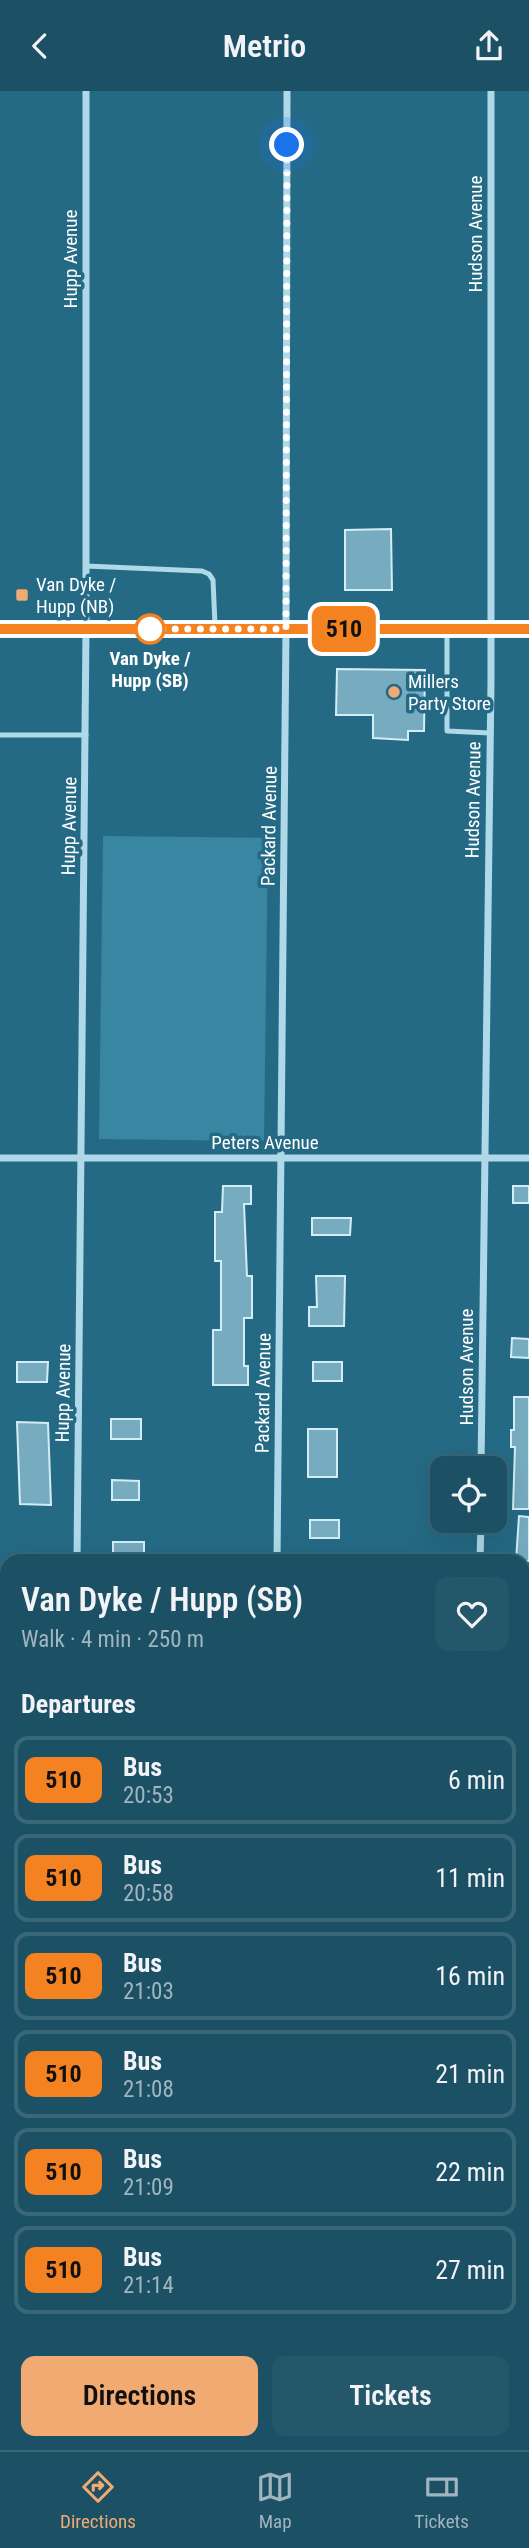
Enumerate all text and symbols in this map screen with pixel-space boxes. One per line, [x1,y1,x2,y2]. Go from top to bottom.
icon: back [21,27,59,65]
text: Metrio [223,27,306,65]
icon: share [470,27,508,65]
your location [269,127,304,162]
street label: Hudson Avenue [464,175,487,292]
street label: Hupp Avenue [59,210,82,308]
place label: Van Dyke / Hupp (NB) [36,573,116,618]
marker: Van Dyke / Hupp (NB) [14,587,30,603]
line badge: 510 [304,606,384,652]
marker: Van Dyke / Hupp (SB) [135,614,165,644]
text: 510 [326,615,362,643]
place label: Van Dyke / Hupp (SB) [109,647,191,692]
place label: Millers Party Store [408,670,491,715]
marker: Millers Party Store [386,684,402,700]
street label: Hudson Avenue [460,741,486,859]
street label: Packard Avenue [256,766,282,886]
street label: Hupp Avenue [57,776,81,876]
street label: Peters Avenue [211,1131,319,1154]
street label: Hudson Avenue [455,1308,478,1425]
street label: Packard Avenue [250,1333,276,1453]
street label: Hupp Avenue [51,1343,75,1443]
map controls [430,1456,507,1533]
button: locate [430,1456,507,1533]
button: heart [435,1577,509,1651]
text: Van Dyke / Hupp (SB) [21,1580,303,1619]
text: Walk · 4 min · 250 m [21,1626,204,1653]
text: Departures [21,1689,136,1719]
text: Bus [123,1752,162,1782]
text: 6 min [448,1765,505,1795]
text: 510 [45,1766,82,1794]
text: 20:53 [123,1782,174,1809]
text: Bus [123,1850,162,1880]
text: 11 min [435,1863,505,1893]
text: 510 [45,1864,82,1892]
text: 20:58 [123,1880,174,1907]
text: Bus [123,1948,162,1978]
text: 16 min [435,1961,505,1991]
text: 510 [45,1962,82,1990]
text: 21:03 [123,1978,174,2005]
text: Bus [123,2046,162,2076]
text: 21 min [435,2059,505,2089]
text: 510 [45,2060,82,2088]
text: 21:08 [123,2076,174,2103]
text: Bus [123,2144,162,2174]
text: 22 min [435,2157,505,2187]
text: 510 [45,2158,82,2186]
text: 21:09 [123,2174,174,2201]
text: Bus [123,2242,162,2272]
text: 27 min [435,2255,505,2285]
text: 510 [45,2256,82,2284]
text: 21:14 [123,2272,174,2299]
button: Directions [21,2356,258,2436]
button: Tickets [272,2356,509,2436]
tab: Directions [60,2468,136,2533]
tab: Map [256,2468,294,2533]
tab: Tickets [414,2468,469,2533]

